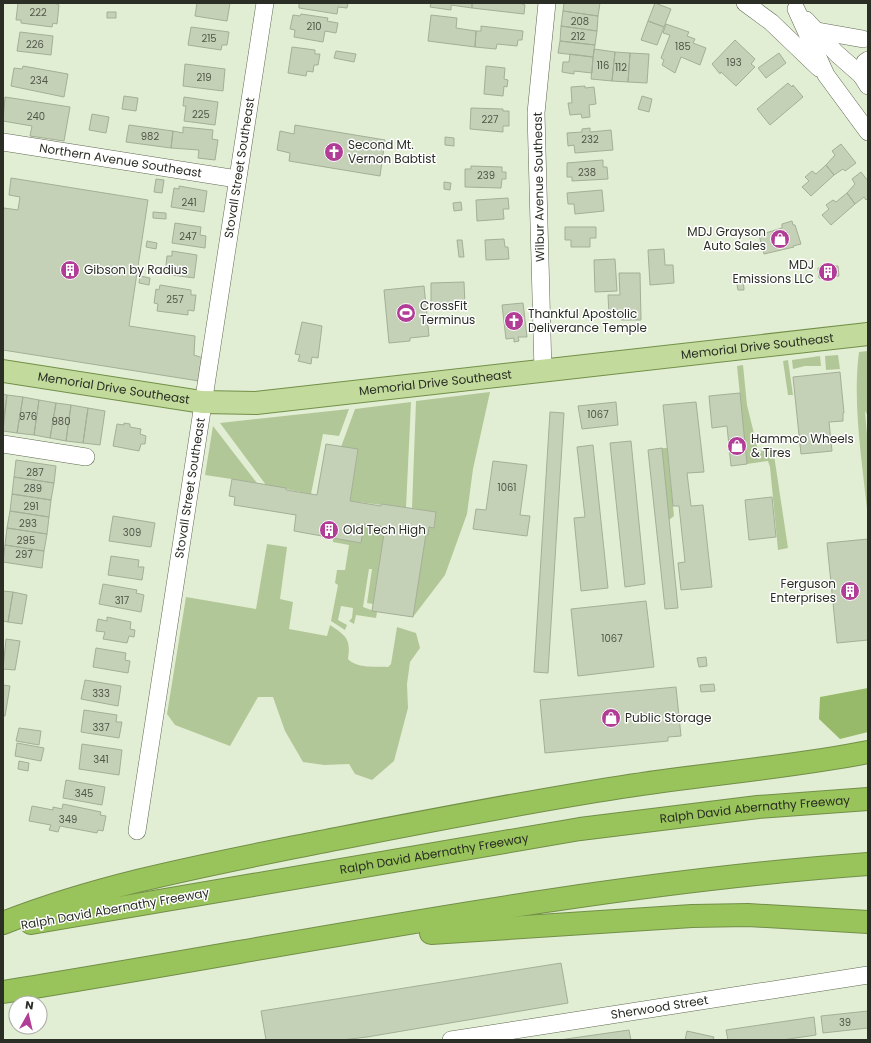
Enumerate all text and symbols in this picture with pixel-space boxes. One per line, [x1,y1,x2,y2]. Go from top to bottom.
house number: 222 [29,5,47,20]
house number: 208 [571,14,589,29]
house number: 210 [306,19,322,34]
house number: 212 [571,29,586,44]
house number: 215 [201,31,217,46]
house number: 226 [26,37,44,52]
house number: 185 [675,39,691,54]
house number: 193 [726,55,742,70]
house number: 116 [597,58,609,73]
house number: 112 [615,60,627,75]
house number: 219 [196,70,212,85]
house number: 234 [30,73,48,88]
street label: Stovall Street Southeast [220,96,258,239]
house number: 225 [192,107,210,122]
house number: 240 [27,109,45,124]
house number: 227 [482,112,499,127]
street label: Wilbur Avenue Southeast [529,112,548,262]
house number: 982 [141,129,159,144]
house number: 232 [581,132,599,147]
place label: Second Mt. Vernon Babtist [348,136,436,167]
street label: Northern Avenue Southeast [38,139,203,181]
church icon: Second Mt. Vernon Babtist [323,141,345,163]
house number: 238 [578,165,596,180]
house number: 239 [477,168,495,183]
house number: 241 [181,195,197,210]
place label: MDJ Grayson Auto Sales [687,223,766,254]
shop icon: MDJ Grayson Auto Sales [769,228,791,250]
house number: 247 [179,229,197,244]
place label: MDJ Emissions LLC [733,256,814,287]
building icon: Gibson by Radius [59,259,81,281]
place label: Gibson by Radius [84,261,188,278]
building icon: MDJ Emissions LLC [817,261,839,283]
house number: 257 [166,292,184,307]
place label: CrossFit Terminus [420,297,475,328]
sports icon: CrossFit Terminus [395,302,417,324]
place label: Thankful Apostolic Deliverance Temple [528,305,647,336]
church icon: Thankful Apostolic Deliverance Temple [503,310,525,332]
street label: Memorial Drive Southeast [680,329,835,363]
street label: Memorial Drive Southeast [358,365,513,399]
street label: Memorial Drive Southeast [37,368,191,408]
house number: 1067 [587,407,609,422]
house number: 976 [19,409,37,424]
house number: 980 [52,414,70,429]
street label: Stovall Street Southeast [170,416,209,560]
place label: Hammco Wheels & Tires [751,430,854,461]
shop icon: Hammco Wheels & Tires [726,435,748,457]
house number: 287 [26,465,44,480]
house number: 1061 [497,480,517,495]
house number: 289 [24,481,42,496]
house number: 291 [23,499,39,514]
house number: 293 [19,516,37,531]
building icon: Old Tech High [318,519,340,541]
place label: Old Tech High [343,521,426,538]
house number: 309 [123,525,141,540]
house number: 295 [17,533,35,548]
house number: 297 [15,547,33,562]
place label: Ferguson Enterprises [770,575,836,606]
building icon: Ferguson Enterprises [839,580,861,602]
house number: 317 [115,593,130,608]
house number: 1067 [601,631,623,646]
house number: 333 [92,686,110,701]
shop icon: Public Storage [600,707,622,729]
place label: Public Storage [625,709,711,726]
house number: 337 [92,720,110,735]
house number: 341 [93,752,109,767]
house number: 345 [75,786,93,801]
street label: Ralph David Abernathy Freeway [659,791,851,827]
house number: 349 [59,812,77,827]
street label: Ralph David Abernathy Freeway [338,829,530,878]
street label: Ralph David Abernathy Freeway [19,884,211,933]
street label: Sherwood Street [609,991,709,1023]
north arrow [8,995,48,1035]
text: N [24,997,35,1014]
house number: 39 [839,1015,851,1030]

